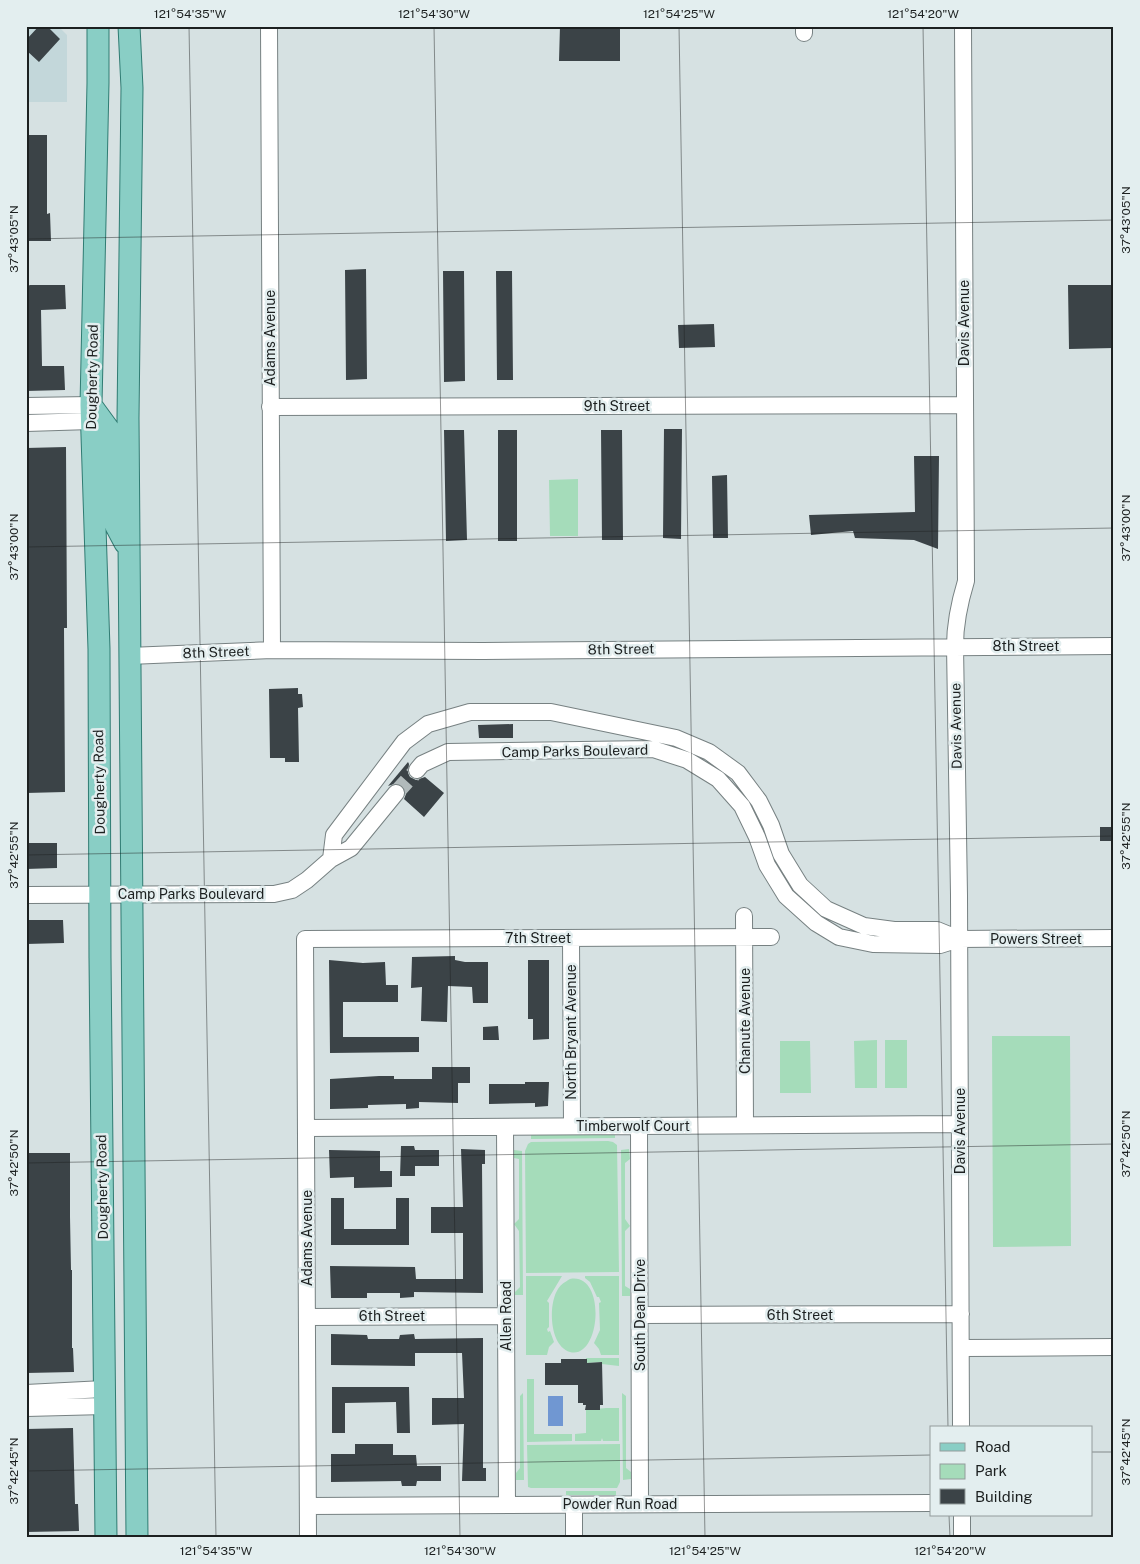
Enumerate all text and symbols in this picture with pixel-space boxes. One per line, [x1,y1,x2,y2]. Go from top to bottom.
text: 121°54'35"W [154,7,227,21]
text: 121°54'30"W [398,7,471,21]
text: 121°54'25"W [643,7,716,21]
text: 121°54'20"W [887,7,959,21]
text: 37°43'05"N [1119,186,1133,254]
text: 37°43'05"N [7,205,21,273]
street label: Davis Avenue [956,280,972,366]
street label: Adams Avenue [262,290,278,386]
street label: Dougherty Road [83,324,101,430]
street label: 9th Street [584,398,650,414]
text: 37°43'00"N [1119,495,1133,561]
text: 37°43'00"N [7,514,21,580]
street label: 8th Street [993,638,1059,654]
street label: 8th Street [587,640,655,658]
street label: 8th Street [182,643,250,661]
street label: Davis Avenue [947,683,965,769]
street label: Dougherty Road [90,729,108,835]
street label: Camp Parks Boulevard [501,742,649,760]
text: 37°42'55"N [1119,802,1133,870]
text: 37°42'55"N [7,821,21,889]
street label: Camp Parks Boulevard [118,886,264,902]
street label: 7th Street [505,930,571,946]
street label: Powers Street [990,931,1082,947]
street label: North Bryant Avenue [563,964,579,1100]
street label: Chanute Avenue [737,968,753,1074]
street label: Davis Avenue [952,1088,968,1174]
text: 37°42'50"N [1119,1111,1133,1177]
street label: Timberwolf Court [576,1118,690,1134]
text: 37°42'50"N [7,1130,21,1196]
street label: Dougherty Road [93,1134,111,1240]
street label: Adams Avenue [299,1190,315,1286]
street label: South Dean Drive [632,1259,648,1371]
street label: Allen Road [498,1281,514,1351]
street label: 6th Street [767,1307,833,1323]
street label: 6th Street [359,1308,425,1324]
text: 37°42'45"N [1119,1418,1133,1486]
legend [930,1426,1092,1516]
text: 37°42'45"N [7,1437,21,1505]
text: Road [975,1438,1011,1455]
text: Park [975,1462,1007,1479]
text: Building [975,1488,1033,1505]
street label: Powder Run Road [563,1496,677,1512]
text: 121°54'35"W [180,1544,253,1558]
text: 121°54'30"W [424,1544,497,1558]
text: 121°54'25"W [669,1544,742,1558]
text: 121°54'20"W [914,1544,986,1558]

